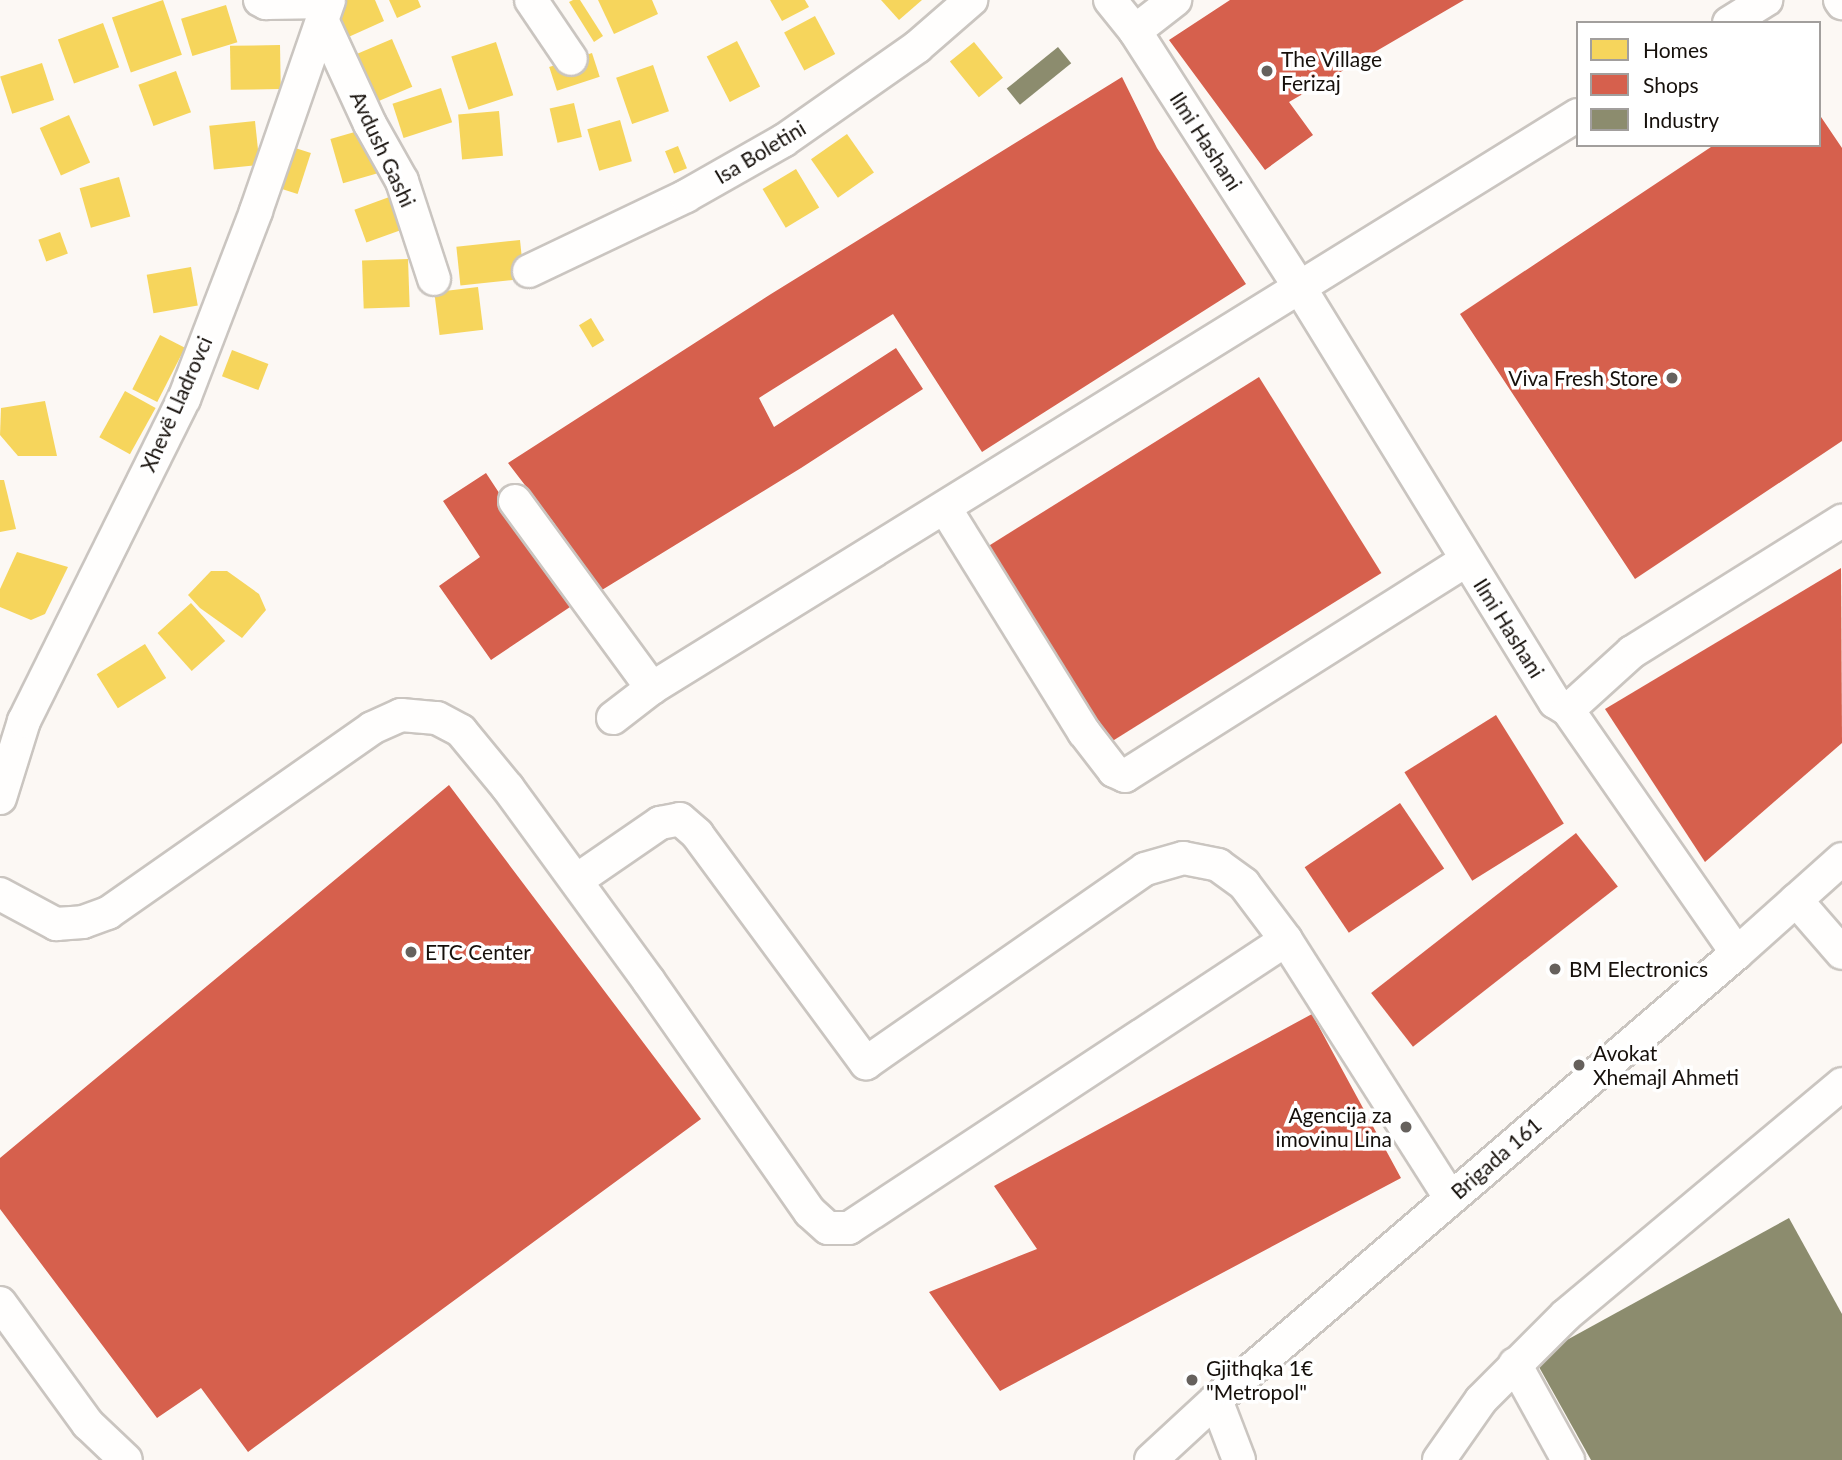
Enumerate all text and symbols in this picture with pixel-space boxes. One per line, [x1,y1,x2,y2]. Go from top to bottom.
legend [1576,21,1821,147]
text: Homes [1643,37,1708,62]
place label: The Village Ferizaj [1281,46,1383,96]
marker: The Village Ferizaj [1259,63,1275,79]
text: Shops [1643,72,1699,97]
street label: Avdush Gashi [345,87,421,211]
street label: Ilmi Hashani [1165,87,1247,195]
text: Industry [1643,107,1719,132]
street label: Isa Boletini [710,115,810,189]
street label: Xhevë Lladrovci [135,332,217,476]
place label: Viva Fresh Store [1508,365,1658,391]
marker: Viva Fresh Store [1664,370,1680,386]
street label: Ilmi Hashani [1468,574,1550,682]
place label: ETC Center [425,939,531,965]
marker: ETC Center [403,944,419,960]
place label: BM Electronics [1569,956,1708,982]
marker: BM Electronics [1547,961,1563,977]
place label: Avokat Xhemajl Ahmeti [1593,1040,1740,1090]
marker: Avokat Xhemajl Ahmeti [1571,1057,1587,1073]
place label: Agencija za imovinu Lina [1275,1102,1392,1152]
street label: Brigada 161 [1446,1112,1546,1204]
marker: Agencija za imovinu Lina [1398,1119,1414,1135]
place label: Gjithqka 1€ "Metropol" [1206,1355,1313,1405]
marker: Gjithqka 1€ "Metropol" [1184,1372,1200,1388]

